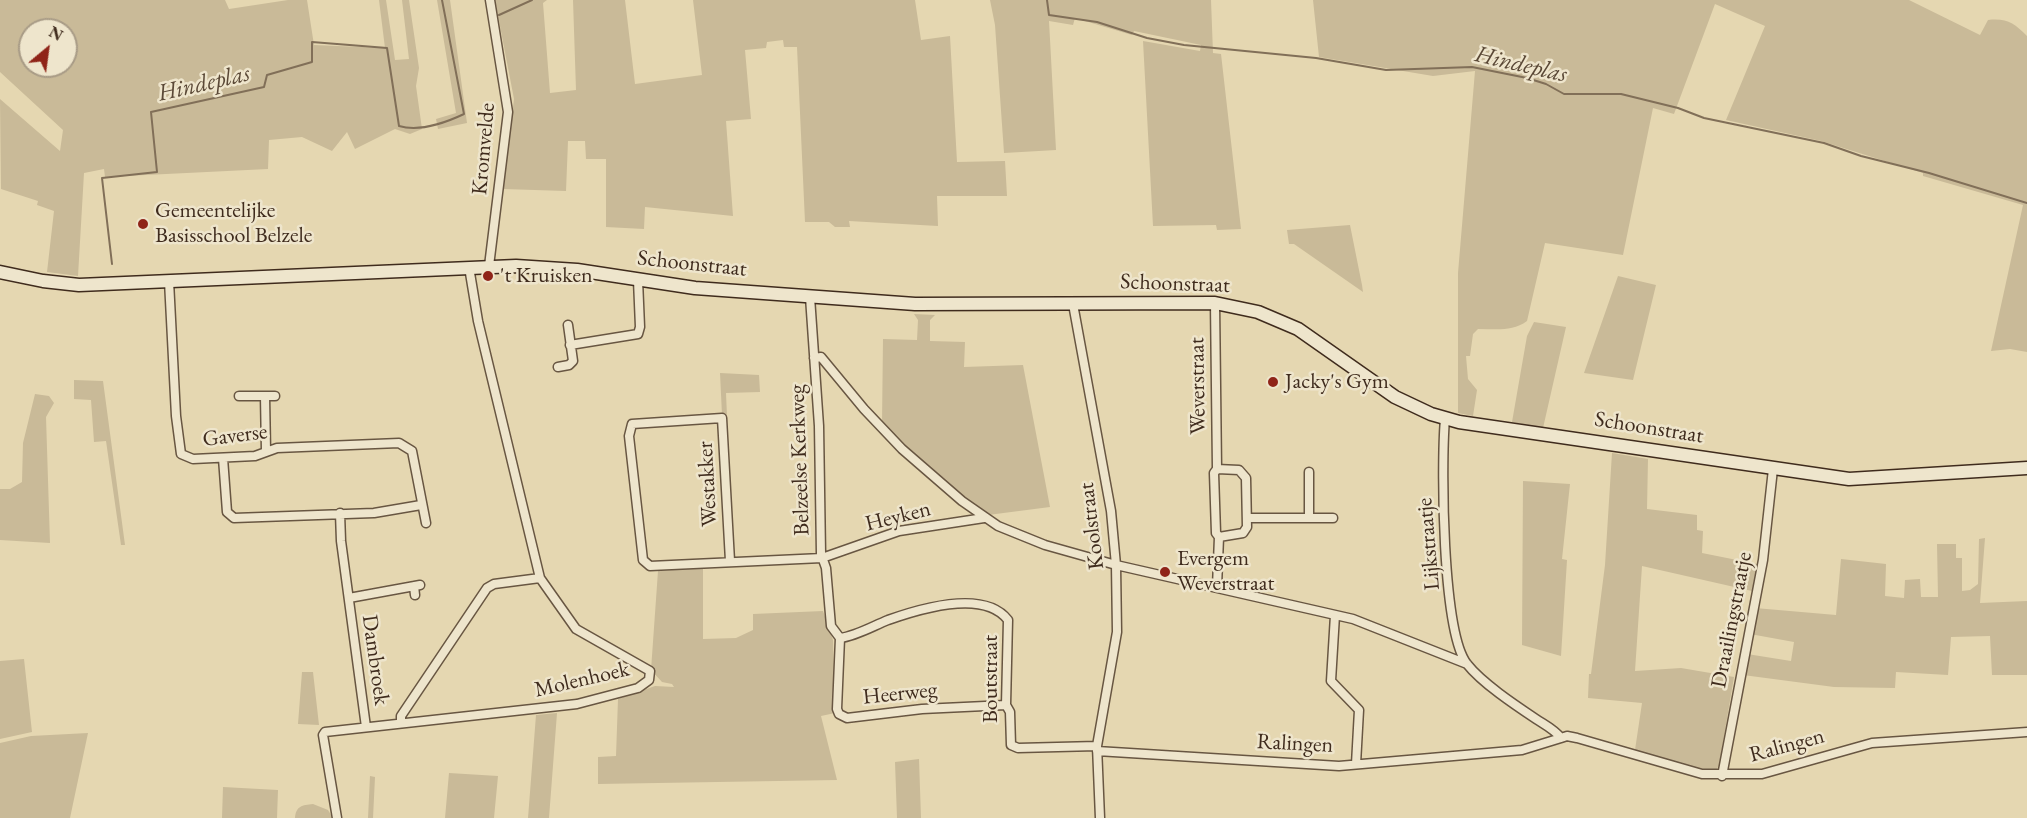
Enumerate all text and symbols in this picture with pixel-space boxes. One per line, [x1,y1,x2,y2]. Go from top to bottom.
north arrow [18,18,78,78]
text: N [45,21,67,46]
water label: Hindeplas [1472,40,1570,90]
water label: Hindeplas [155,59,253,109]
street label: Kromvelde [467,102,501,196]
place label: Gemeentelijke Basisschool Belzele [155,198,312,249]
marker: Gemeentelijke Basisschool Belzele [136,217,150,231]
street label: Schoonstraat [636,245,748,283]
place label: 't Kruisken [500,263,593,289]
marker: 't Kruisken [481,269,495,283]
street label: Schoonstraat [1120,269,1230,299]
street label: Weverstraat [1184,337,1212,435]
place label: Jacky's Gym [1285,369,1389,395]
marker: Jacky's Gym [1266,375,1280,389]
street label: Belzeelse Kerkweg [784,384,816,536]
street label: Schoonstraat [1593,406,1705,450]
street label: Gaverse [201,419,269,453]
street label: Westakker [693,440,723,528]
street label: Koolstraat [1074,481,1110,571]
street label: Heyken [863,496,933,538]
street label: Lijkstraatje [1412,497,1446,591]
place label: Evergem Weverstraat [1177,546,1274,598]
street label: Draailingstraatje [1706,550,1758,690]
marker: Evergem Weverstraat [1158,565,1172,579]
street label: Dambroek [356,613,394,707]
street label: Boutstraat [978,635,1004,723]
street label: Molenhoek [532,656,632,704]
street label: Heerweg [861,677,939,711]
street label: Ralingen [1747,723,1827,769]
street label: Ralingen [1256,729,1334,759]

